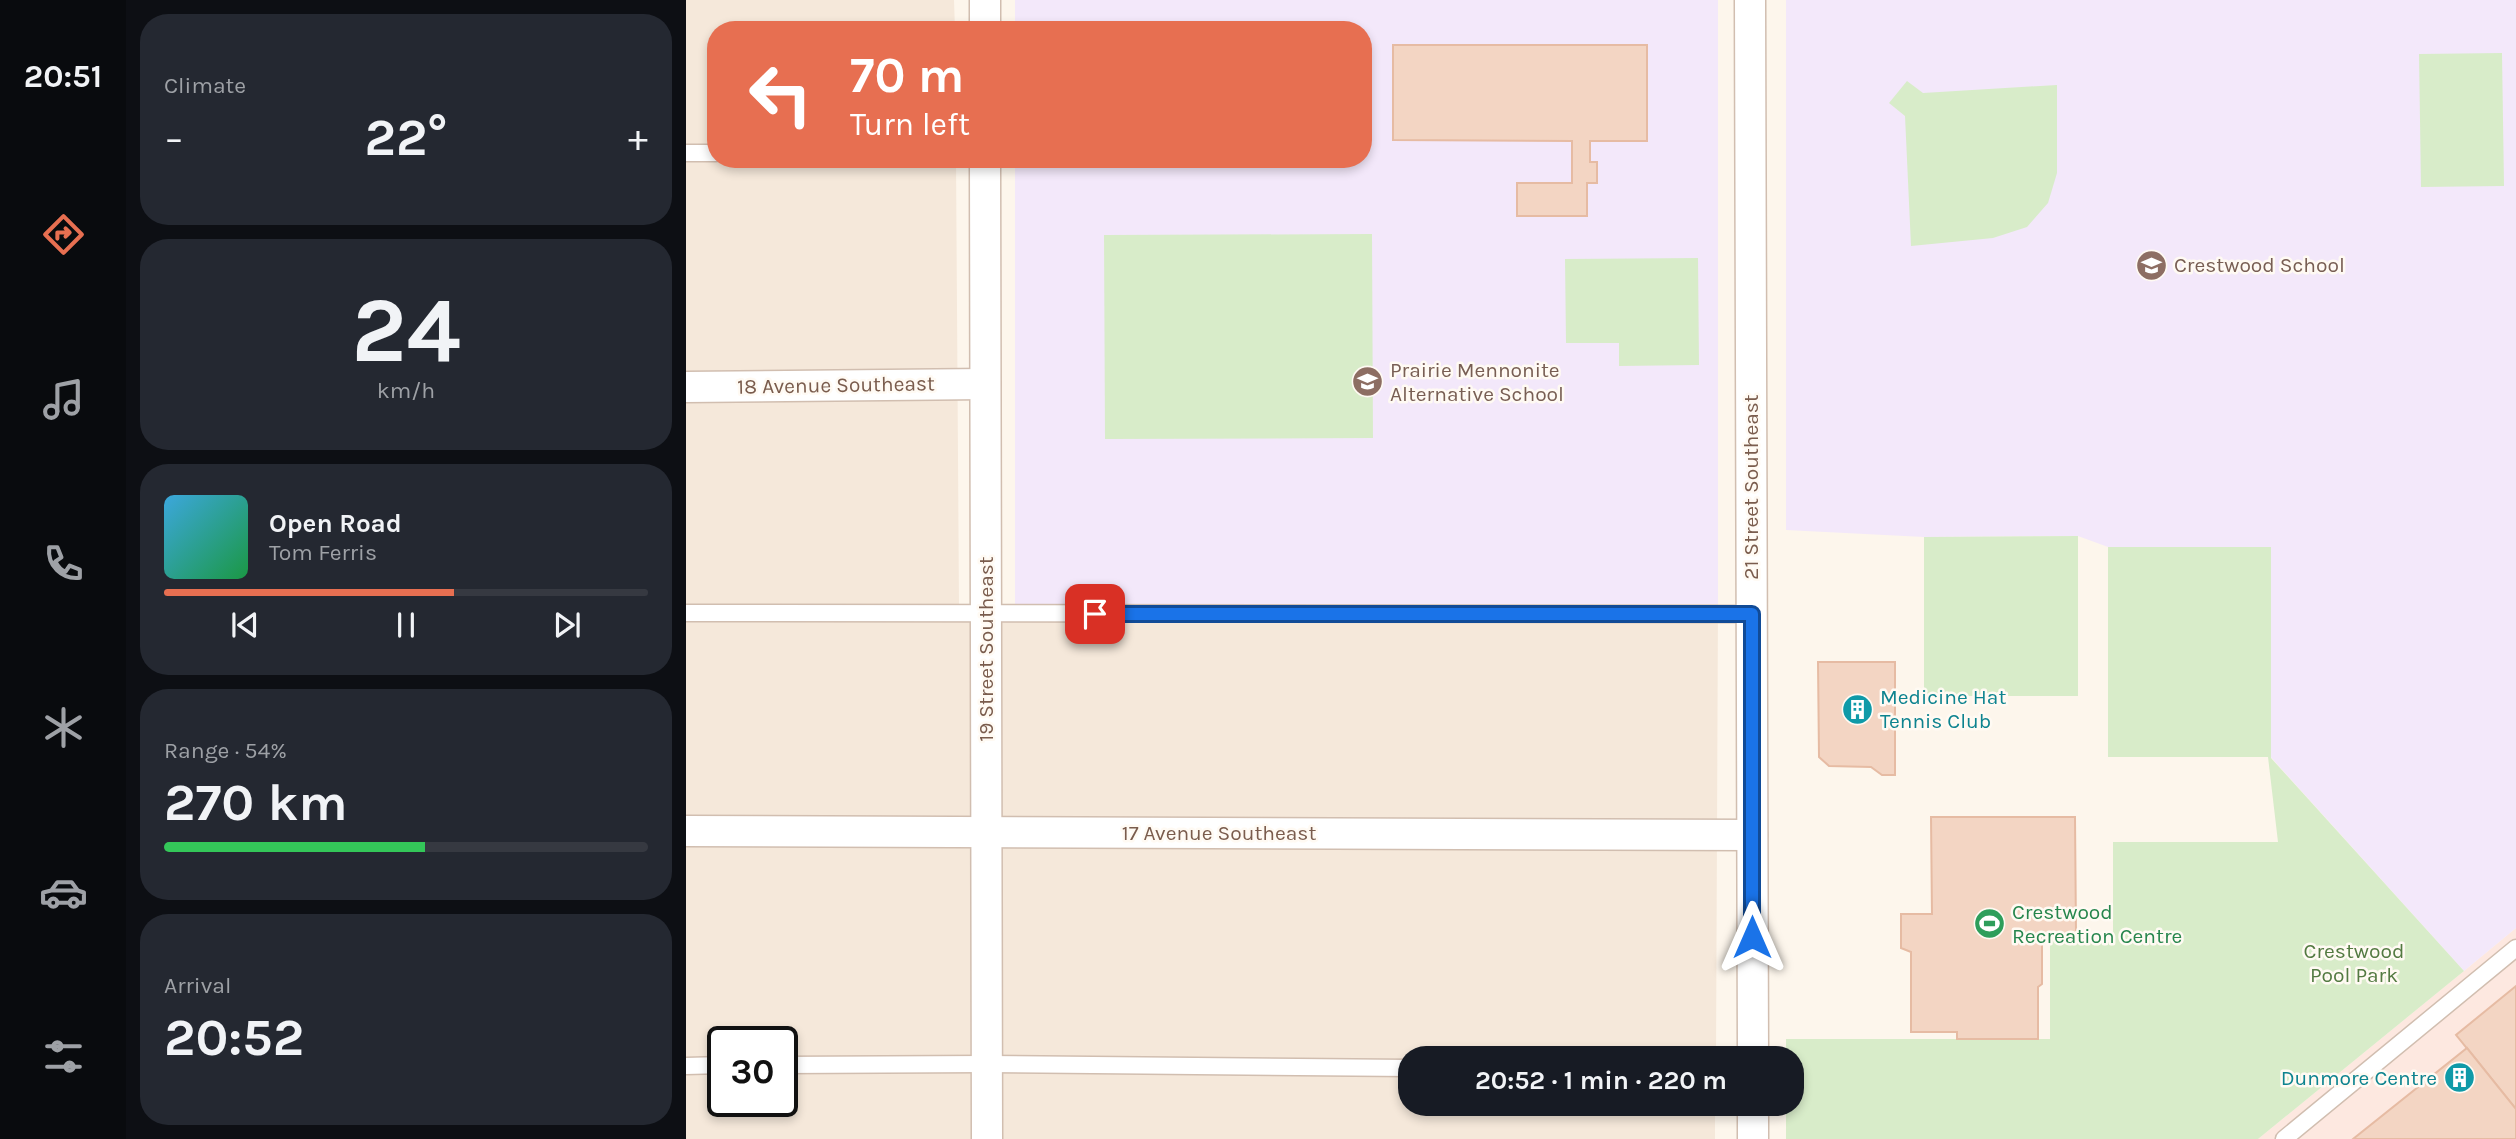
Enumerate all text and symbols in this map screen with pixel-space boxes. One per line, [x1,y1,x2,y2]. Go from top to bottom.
text: 70 m [850,47,964,104]
icon: left [735,49,826,140]
text: 20:51 [24,58,102,95]
text: Climate [164,72,246,99]
text: Turn left [850,106,970,143]
text: 22° [364,107,448,168]
text: − [164,116,184,161]
text: + [628,116,648,161]
icon: directions [39,210,88,259]
school or university icon: Crestwood School [2134,248,2168,282]
place label: Crestwood School [2174,253,2345,277]
text: 24 [351,278,461,384]
place label: Prairie Mennonite Alternative School [1390,358,1564,406]
school or university icon: Prairie Mennonite Alternative School [1350,365,1384,399]
street label: 18 Avenue Southeast [737,371,935,399]
icon: music [39,375,88,424]
text: km/h [377,377,435,404]
street label: 21 Street Southeast [1739,394,1763,580]
text: Open Road [269,508,402,539]
icon: phone [39,539,88,588]
text: Tom Ferris [269,539,377,566]
street label: 19 Street Southeast [974,556,998,742]
pin [1065,584,1125,644]
icon: arrive [1076,595,1114,633]
icon: previous [226,606,264,644]
icon: pause [387,606,425,644]
icon: next [548,606,586,644]
place label: Medicine Hat Tennis Club [1880,685,2006,733]
building icon: Medicine Hat Tennis Club [1840,692,1874,726]
icon: climate [39,703,88,752]
text: Range · 54% [164,737,287,764]
text: 270 km [164,772,347,833]
street label: 17 Avenue Southeast [1122,821,1316,845]
icon: car [39,868,88,917]
position arrow [1715,900,1789,974]
place label: Crestwood Recreation Centre [2012,900,2182,948]
sports icon: Crestwood Recreation Centre [1972,907,2006,941]
park label: Crestwood Pool Park [2304,939,2404,987]
text: Arrival [164,972,231,999]
text: 20:52 [164,1007,304,1068]
speed limit sign: 30 [707,1026,798,1117]
icon: filters [39,1032,88,1081]
building icon: Dunmore Centre [2443,1061,2477,1095]
text: 20:52 · 1 min · 220 m [1475,1065,1727,1096]
place label: Dunmore Centre [2281,1066,2437,1090]

